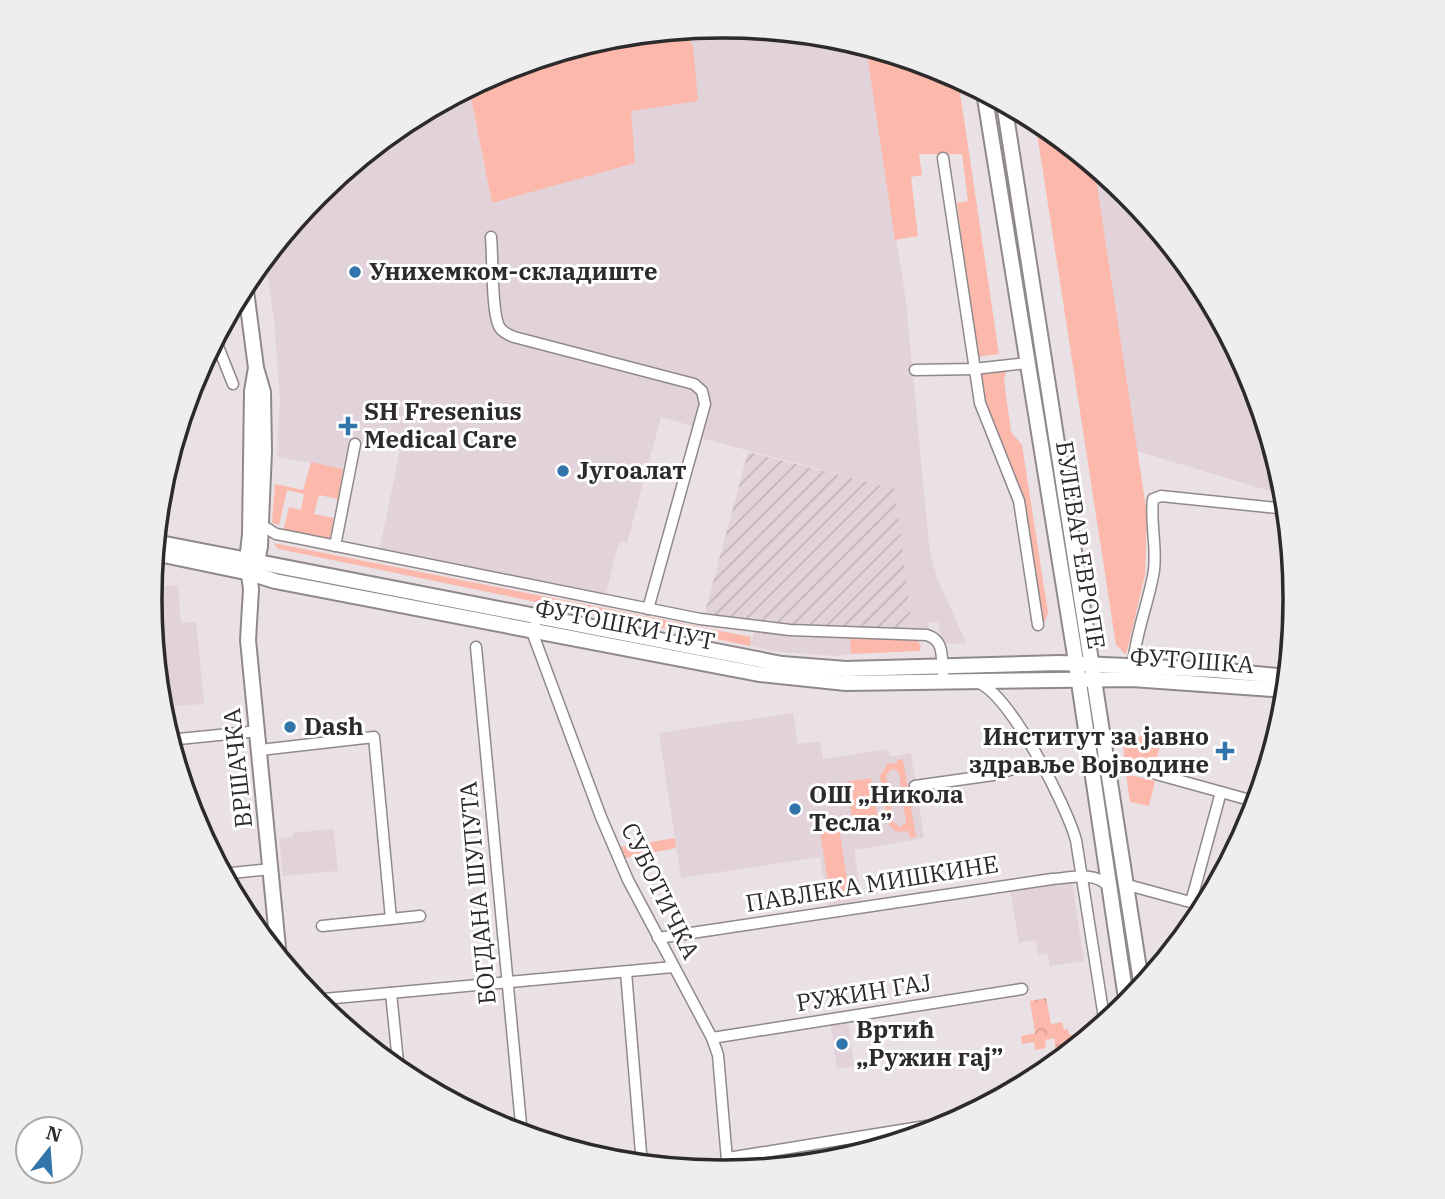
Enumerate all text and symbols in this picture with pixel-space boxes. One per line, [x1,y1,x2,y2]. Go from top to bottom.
place label: Унихемком-складиште [369,255,658,287]
marker: Унихемком-складиште [347,264,363,280]
place label: SH Fresenius Medical Care [364,395,522,455]
marker: SH Fresenius Medical Care [338,416,358,436]
street label: БУЛЕВАР ЕВРОПЕ [1049,438,1113,651]
place label: Југоалат [577,454,687,486]
marker: Југоалат [555,463,571,479]
street label: ФУТОШКИ ПУТ [533,591,718,657]
street label: ФУТОШКА [1129,640,1256,680]
street label: ВРШАЧКА [215,706,259,830]
place label: Dash [304,710,364,742]
marker: Dash [282,719,298,735]
place label: Институт за јавно здравље Војводине [969,720,1209,780]
marker: Институт за јавно здравље Војводине [1215,741,1235,761]
place label: ОШ „Никола Тесла” [809,778,964,838]
street label: БОГДАНА ШУПУТА [451,780,503,1006]
marker: ОШ „Никола Тесла” [787,801,803,817]
street label: СУБОТИЧКА [614,817,708,964]
street label: ПАВЛЕКА МИШКИНЕ [743,847,1001,919]
street label: РУЖИН ГАЈ [794,966,934,1019]
place label: Вртић „Ружин гај” [856,1013,1003,1073]
marker: Вртић „Ружин гај” [834,1036,850,1052]
north arrow [14,1115,84,1185]
text: N [43,1120,65,1147]

